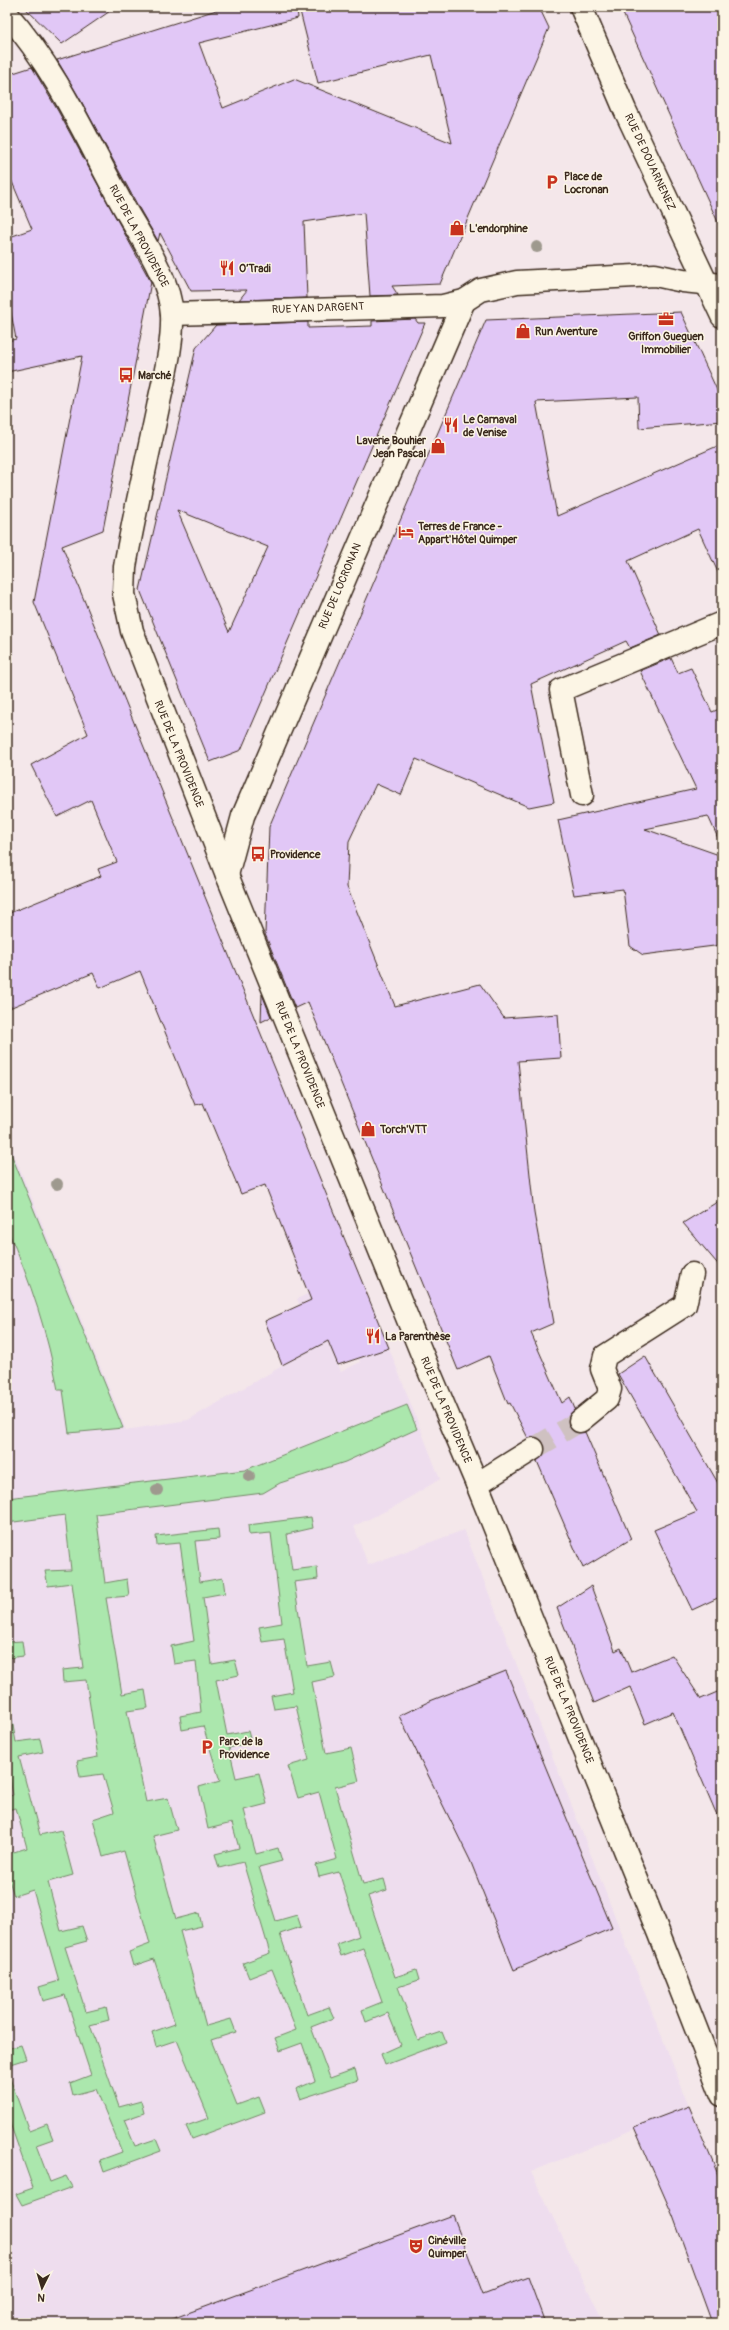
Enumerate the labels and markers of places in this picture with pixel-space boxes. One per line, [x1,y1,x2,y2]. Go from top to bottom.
place label: Place de Locronan [564,170,608,196]
parking icon: Place de Locronan [543,173,561,191]
shop icon: L'endorphine [448,219,466,237]
place label: L'endorphine [469,222,528,235]
restaurant icon: O’Tradi [218,259,236,277]
place label: O’Tradi [239,262,271,275]
office icon: Griffon Gueguen Immobilier [657,310,675,328]
shop icon: Run Aventure [514,322,532,340]
place label: Run Aventure [535,325,598,338]
place label: Griffon Gueguen Immobilier [628,330,704,356]
bus stop icon: Marché [117,366,135,384]
place label: Marché [138,369,172,382]
place label: Le Carnaval de Venise [463,413,517,439]
restaurant icon: Le Carnaval de Venise [442,416,460,434]
place label: Laverie Bouhier Jean Pascal [356,434,427,460]
shop icon: Laverie Bouhier Jean Pascal [429,437,447,455]
place label: Terres de France - Appart'Hôtel Quimper [417,520,518,546]
hotel icon: Terres de France - Appart'Hôtel Quimper [397,523,415,541]
bus stop icon: Providence [249,845,267,863]
place label: Providence [270,848,321,861]
shop icon: Torch'VTT [359,1120,377,1138]
place label: Torch'VTT [379,1123,428,1136]
restaurant icon: La Parenthèse [364,1327,382,1345]
place label: La Parenthèse [385,1330,451,1343]
place label: Parc de la Providence [219,1735,270,1761]
parking icon: Parc de la Providence [198,1738,216,1756]
place label: Cinéville Quimper [428,2234,467,2260]
theatre icon: Cinéville Quimper [407,2237,425,2255]

